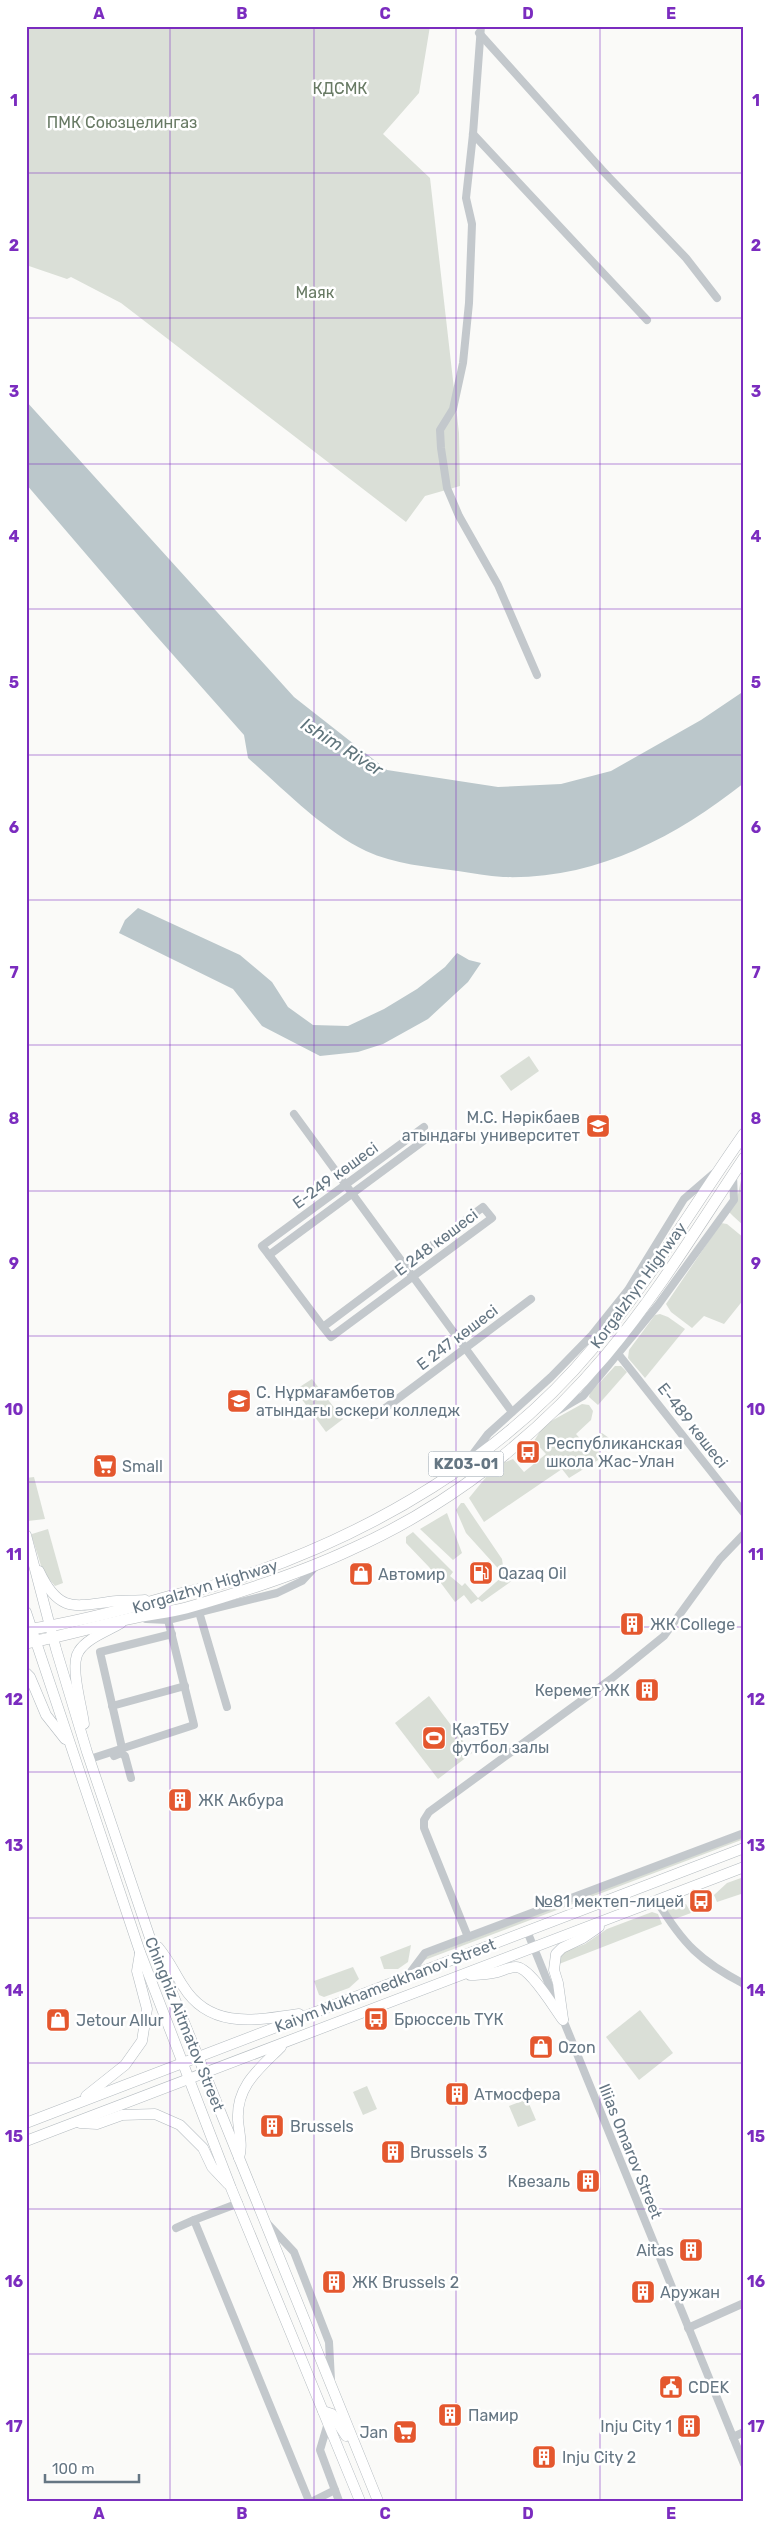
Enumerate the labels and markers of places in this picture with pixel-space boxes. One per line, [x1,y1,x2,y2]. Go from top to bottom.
place label: М.С. Нәрікбаев атындағы университет [402,1108,580,1145]
school or university icon: М.С. Нәрікбаев атындағы университет [585,1113,611,1139]
place label: С. Нұрмағамбетов атындағы әскери колледж [256,1383,460,1420]
school or university icon: С. Нұрмағамбетов атындағы әскери колледж [226,1388,252,1414]
place label: Республиканская школа Жас-Улан [546,1434,683,1471]
bus stop icon: Республиканская школа Жас-Улан [515,1439,541,1465]
supermarket icon: Small [92,1453,118,1479]
place label: Small [122,1457,163,1476]
fuel station icon: Qazaq Oil [468,1560,494,1586]
shop icon: Автомир [348,1561,374,1587]
place label: Qazaq Oil [498,1564,567,1583]
place label: Автомир [378,1565,445,1584]
building icon: ЖК College [619,1611,645,1637]
place label: ЖК College [650,1615,735,1634]
building icon: Керемет ЖК [634,1677,660,1703]
place label: Керемет ЖК [535,1681,630,1700]
place label: ҚазТБУ футбол залы [452,1720,549,1757]
sports icon: ҚазТБУ футбол залы [421,1725,447,1751]
building icon: ЖК Акбура [167,1787,193,1813]
place label: ЖК Акбура [198,1791,284,1810]
bus stop icon: №81 мектеп-лицей [688,1888,714,1914]
place label: №81 мектеп-лицей [535,1892,684,1911]
bus stop icon: Брюссель ТҮК [363,2006,389,2032]
shop icon: Jetour Allur [45,2007,71,2033]
place label: Брюссель ТҮК [394,2010,504,2029]
place label: Jetour Allur [76,2011,164,2030]
shop icon: Ozon [528,2034,554,2060]
place label: Ozon [558,2038,596,2057]
building icon: Атмосфера [444,2081,470,2107]
place label: Атмосфера [474,2085,561,2104]
building icon: Brussels [259,2113,285,2139]
place label: Brussels [290,2117,354,2136]
building icon: Brussels 3 [380,2139,406,2165]
place label: Brussels 3 [410,2143,487,2162]
building icon: Квезаль [575,2168,601,2194]
place label: Квезаль [508,2172,570,2191]
building icon: Aitas [678,2237,704,2263]
place label: Aitas [636,2241,674,2260]
building icon: ЖК Brussels 2 [321,2269,347,2295]
place label: ЖК Brussels 2 [352,2273,459,2292]
building icon: Аружан [630,2279,656,2305]
place label: Аружан [660,2283,720,2302]
public building icon: CDEK [658,2374,684,2400]
place label: CDEK [688,2378,729,2397]
building icon: Памир [437,2402,463,2428]
place label: Памир [468,2406,518,2425]
building icon: Inju City 1 [676,2413,702,2439]
place label: Inju City 1 [600,2417,672,2436]
supermarket icon: Jan [392,2419,418,2445]
place label: Jan [359,2423,388,2442]
building icon: Inju City 2 [531,2444,557,2470]
place label: Inju City 2 [562,2448,636,2467]

